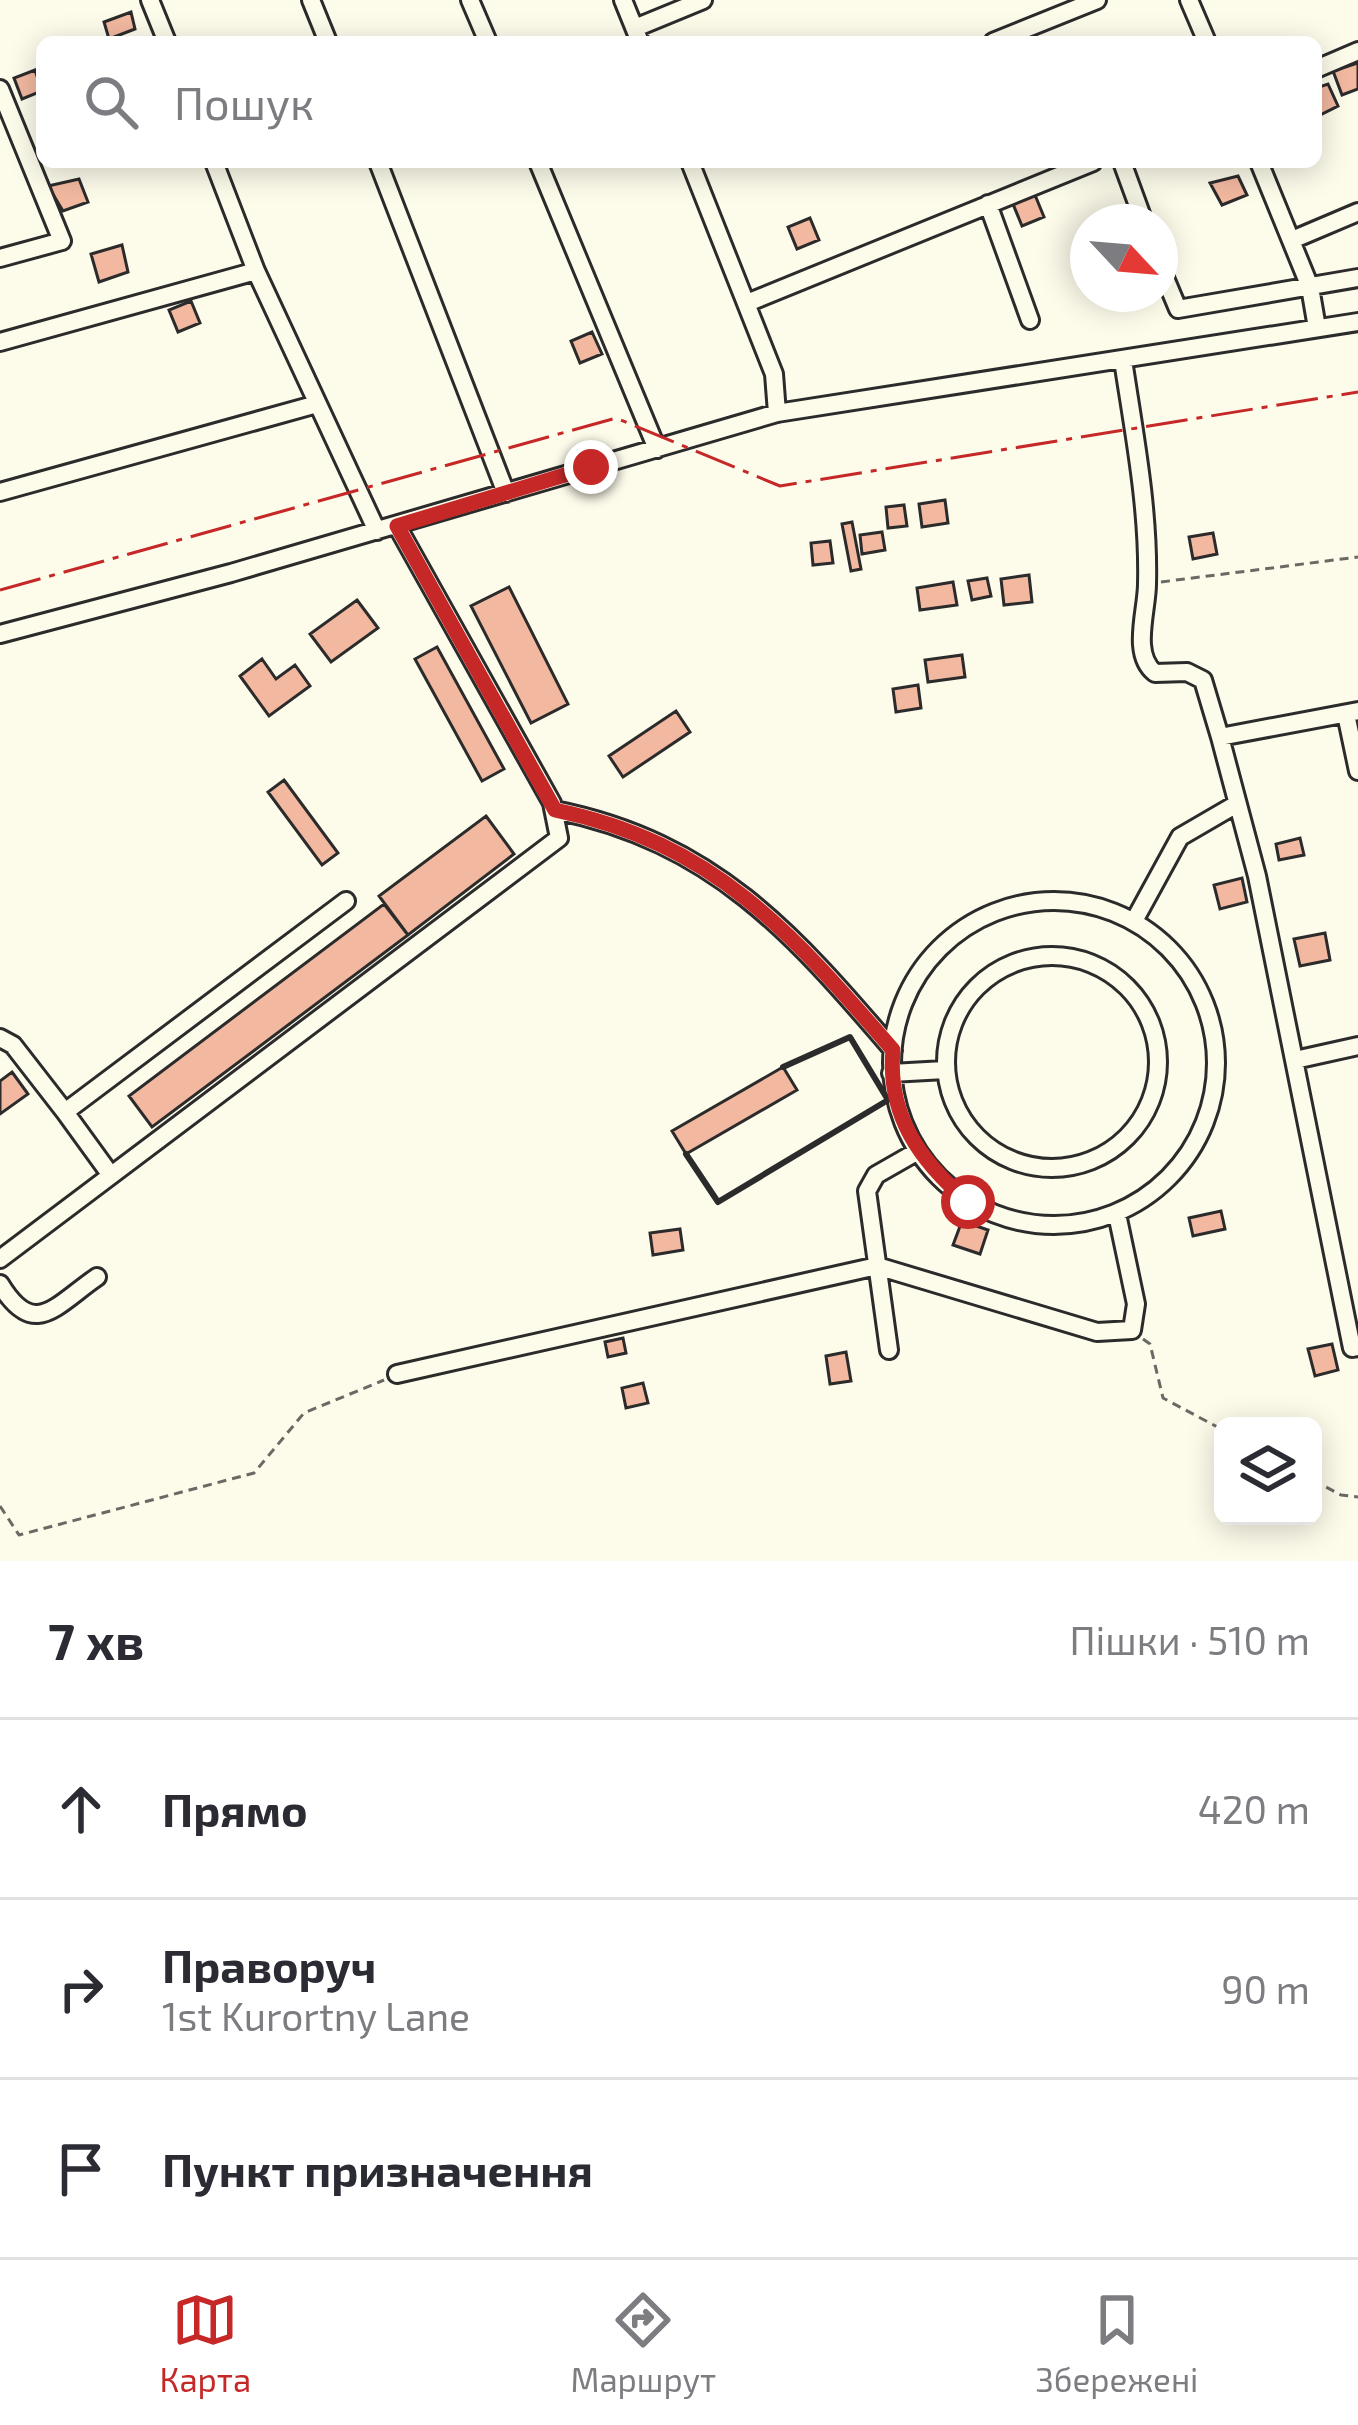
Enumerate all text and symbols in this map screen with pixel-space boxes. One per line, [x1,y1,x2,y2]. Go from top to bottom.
search box [36,36,1322,168]
icon: search [78,69,144,135]
text: Пошук [174,75,314,129]
north arrow [1070,204,1178,312]
route end [564,440,618,494]
route start [941,1175,995,1229]
map controls [1214,1417,1322,1525]
button: layers [1214,1417,1322,1525]
text: 7 хв [48,1609,144,1670]
text: Пішки · 510 m [1069,1616,1310,1663]
icon: ahead [48,1776,114,1842]
text: Прямо [162,1782,308,1836]
text: 420 m [1198,1785,1310,1832]
text: Праворуч [162,1938,376,1992]
icon: right [48,1956,114,2022]
text: 90 m [1221,1965,1310,2012]
text: 1st Kurortny Lane [162,1992,470,2039]
icon: arrive [48,2136,114,2202]
text: Пункт призначення [162,2142,593,2196]
tab: Карта [160,2287,251,2399]
tab: Маршрут [570,2287,716,2399]
tab: Збережені [1035,2287,1198,2399]

